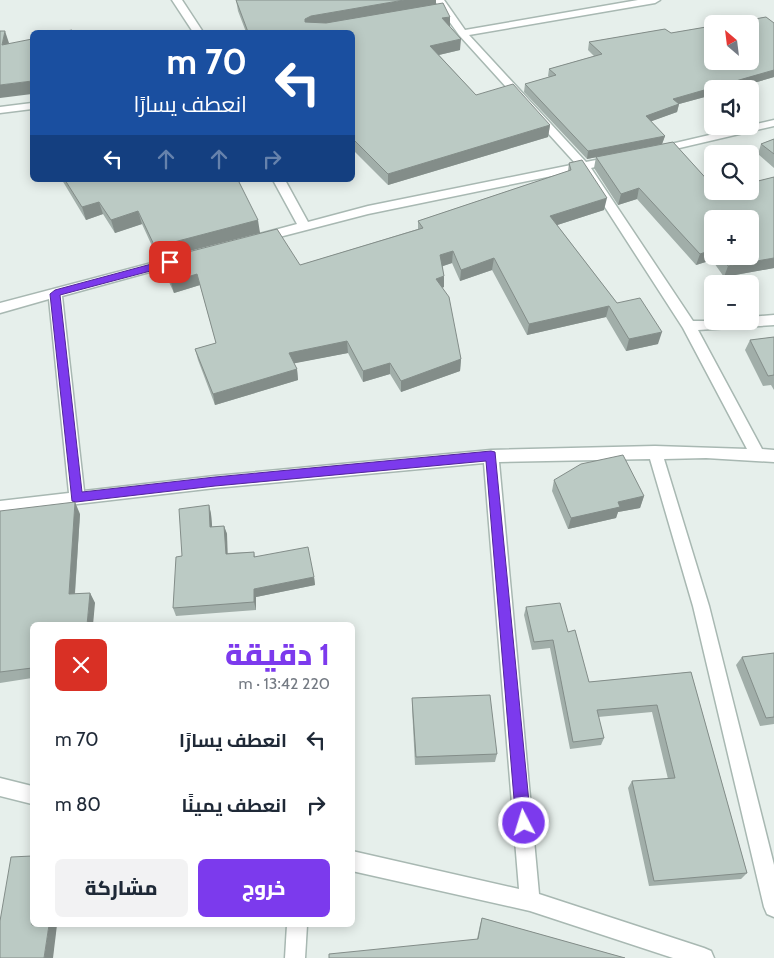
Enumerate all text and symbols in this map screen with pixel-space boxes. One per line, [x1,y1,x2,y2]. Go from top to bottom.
north arrow [704,15,759,70]
map controls [704,15,759,330]
text: 70 m [166,40,247,83]
icon: left [265,50,330,115]
button: sound [704,80,759,135]
text: انعطف يسارًا [134,91,247,118]
icon: left [99,145,127,173]
icon: ahead [152,145,180,173]
icon: ahead [205,145,233,173]
icon: right [258,145,286,173]
button: search [704,145,759,200]
button: + [704,210,759,265]
pin [149,241,191,283]
icon: arrive [156,248,184,276]
button: − [704,275,759,330]
text: 1 دقيقة [225,636,330,673]
button: close [55,639,107,691]
text: 220 m · 13:42 [239,674,330,693]
icon: left [302,726,330,754]
text: 70 m [55,728,99,751]
text: انعطف يسارًا [179,729,287,752]
icon: right [302,791,330,819]
text: 80 m [55,793,101,816]
text: انعطف يمينًا [181,794,287,817]
position arrow [497,796,549,848]
button: مشاركة [55,859,188,917]
button: خروج [198,859,330,917]

